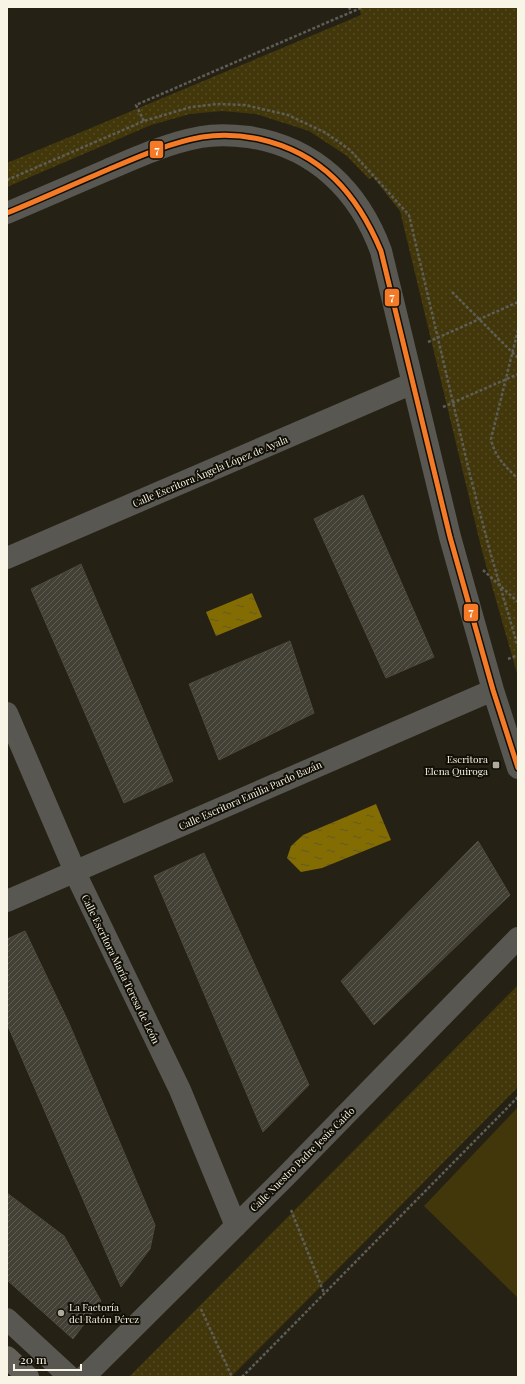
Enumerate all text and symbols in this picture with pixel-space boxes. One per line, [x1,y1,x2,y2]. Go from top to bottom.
line badge: 7 [149,140,164,159]
text: 7 [154,142,160,157]
line badge: 7 [384,288,400,307]
text: 7 [389,289,395,304]
street label: Calle Escritora Ángela López de Ayala [130,432,290,510]
line badge: 7 [463,603,479,622]
text: 7 [468,604,474,619]
place label: Escritora Elena Quiroga [425,752,488,778]
street label: Calle Escritora Emilia Pardo Bazán [176,757,324,833]
marker: Escritora Elena Quiroga [491,760,501,770]
street label: Calle Escritora María Teresa de León [79,892,163,1046]
street label: Calle Nuestro Padre Jesús Caído [247,1103,358,1214]
place label: La Factoría del Ratón Pérez [69,1300,139,1326]
marker: La Factoría del Ratón Pérez [56,1308,66,1318]
scale bar [14,1346,81,1372]
text: 20 m [20,1351,47,1367]

